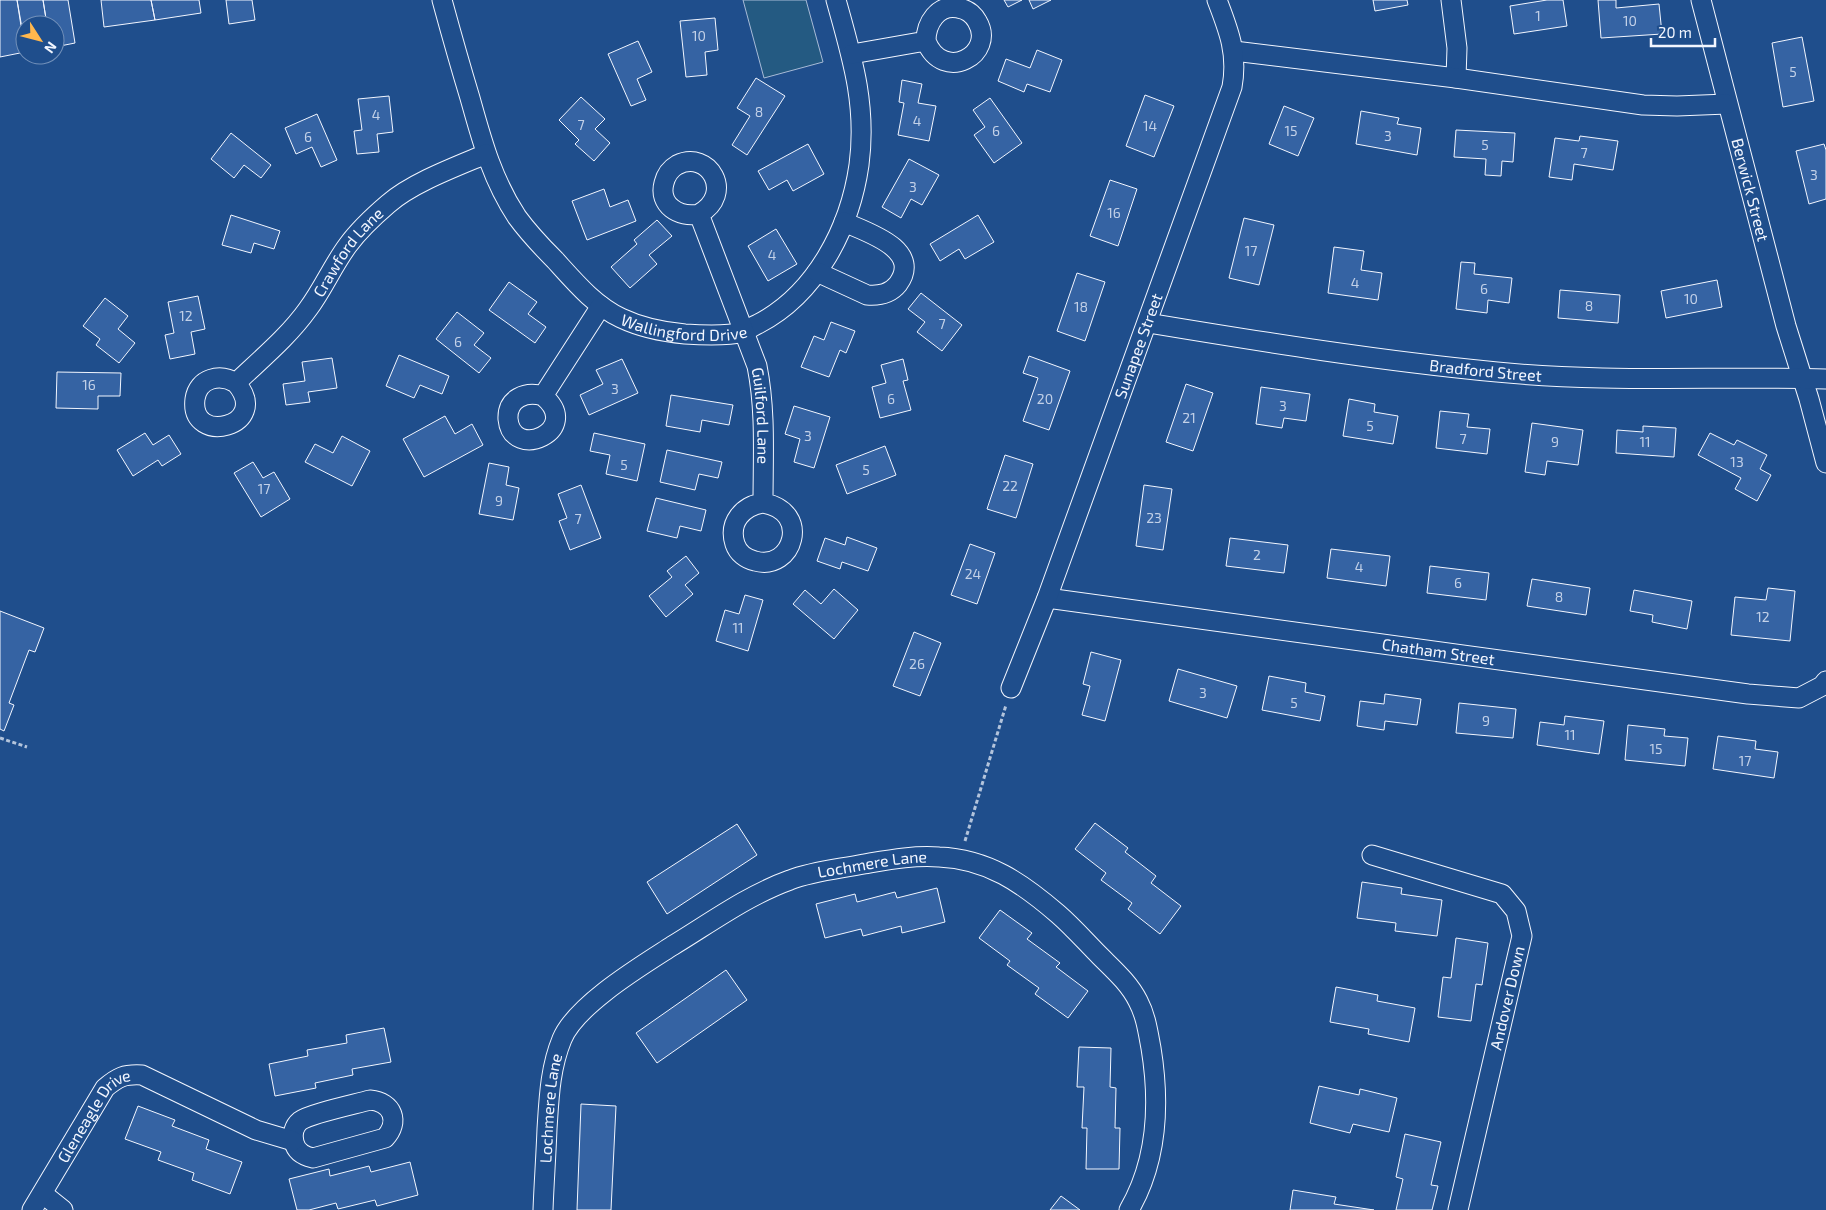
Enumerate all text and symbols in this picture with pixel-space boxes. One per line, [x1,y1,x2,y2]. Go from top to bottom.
house number: 1 [1535,7,1541,24]
house number: 10 [1623,12,1637,29]
north arrow [15,15,65,65]
scale bar [1651,15,1715,47]
text: 20 m [1658,23,1692,41]
house number: 10 [692,27,706,44]
text: N [41,39,61,57]
house number: 5 [1789,63,1797,80]
house number: 8 [755,103,763,120]
house number: 4 [372,106,380,123]
house number: 4 [913,112,921,129]
house number: 7 [577,116,585,133]
house number: 14 [1143,117,1157,134]
house number: 6 [992,122,1000,139]
house number: 15 [1284,122,1298,139]
house number: 3 [1384,127,1392,144]
house number: 6 [304,128,312,145]
house number: 5 [1481,136,1489,153]
street label: Berwick Street [1728,136,1773,243]
house number: 7 [1580,144,1588,161]
house number: 3 [1810,166,1818,183]
house number: 3 [909,178,917,195]
street label: Crawford Lane [309,203,387,300]
house number: 16 [1107,204,1121,221]
house number: 17 [1245,242,1257,259]
house number: 4 [768,246,776,263]
house number: 4 [1351,274,1359,291]
house number: 6 [1480,280,1488,297]
street label: Sunapee Street [1110,290,1166,401]
house number: 10 [1684,290,1698,307]
house number: 8 [1585,297,1593,314]
house number: 18 [1074,298,1088,315]
house number: 12 [179,307,193,324]
street label: Wallingford Drive [618,309,749,344]
house number: 7 [938,315,946,332]
house number: 6 [454,333,462,350]
street label: Bradford Street [1428,355,1542,385]
street label: Guilford Lane [748,366,773,464]
house number: 16 [82,376,96,393]
house number: 3 [611,380,619,397]
house number: 6 [887,390,895,407]
house number: 20 [1037,390,1053,407]
house number: 3 [1279,397,1287,414]
house number: 21 [1182,409,1196,426]
house number: 5 [1366,417,1374,434]
house number: 3 [804,427,812,444]
house number: 7 [1459,430,1467,447]
house number: 9 [1551,433,1559,450]
house number: 11 [1639,433,1651,450]
house number: 13 [1730,453,1744,470]
house number: 5 [620,456,628,473]
house number: 5 [862,461,870,478]
house number: 22 [1002,477,1018,494]
house number: 17 [258,480,270,497]
house number: 9 [495,492,503,509]
house number: 23 [1146,509,1162,526]
house number: 7 [574,510,582,527]
house number: 2 [1253,546,1261,563]
house number: 4 [1355,558,1363,575]
house number: 24 [965,565,981,582]
house number: 6 [1454,574,1462,591]
house number: 8 [1555,588,1563,605]
house number: 12 [1756,608,1770,625]
house number: 11 [732,619,744,636]
street label: Chatham Street [1381,634,1496,668]
house number: 26 [909,655,925,672]
house number: 3 [1199,684,1207,701]
house number: 5 [1290,694,1298,711]
house number: 9 [1482,712,1490,729]
house number: 11 [1564,726,1576,743]
house number: 15 [1649,740,1663,757]
house number: 17 [1739,752,1751,769]
street label: Lochmere Lane [816,846,927,881]
street label: Andover Down [1485,944,1528,1052]
street label: Lochmere Lane [535,1051,565,1164]
street label: Gleneagle Drive [53,1065,132,1166]

